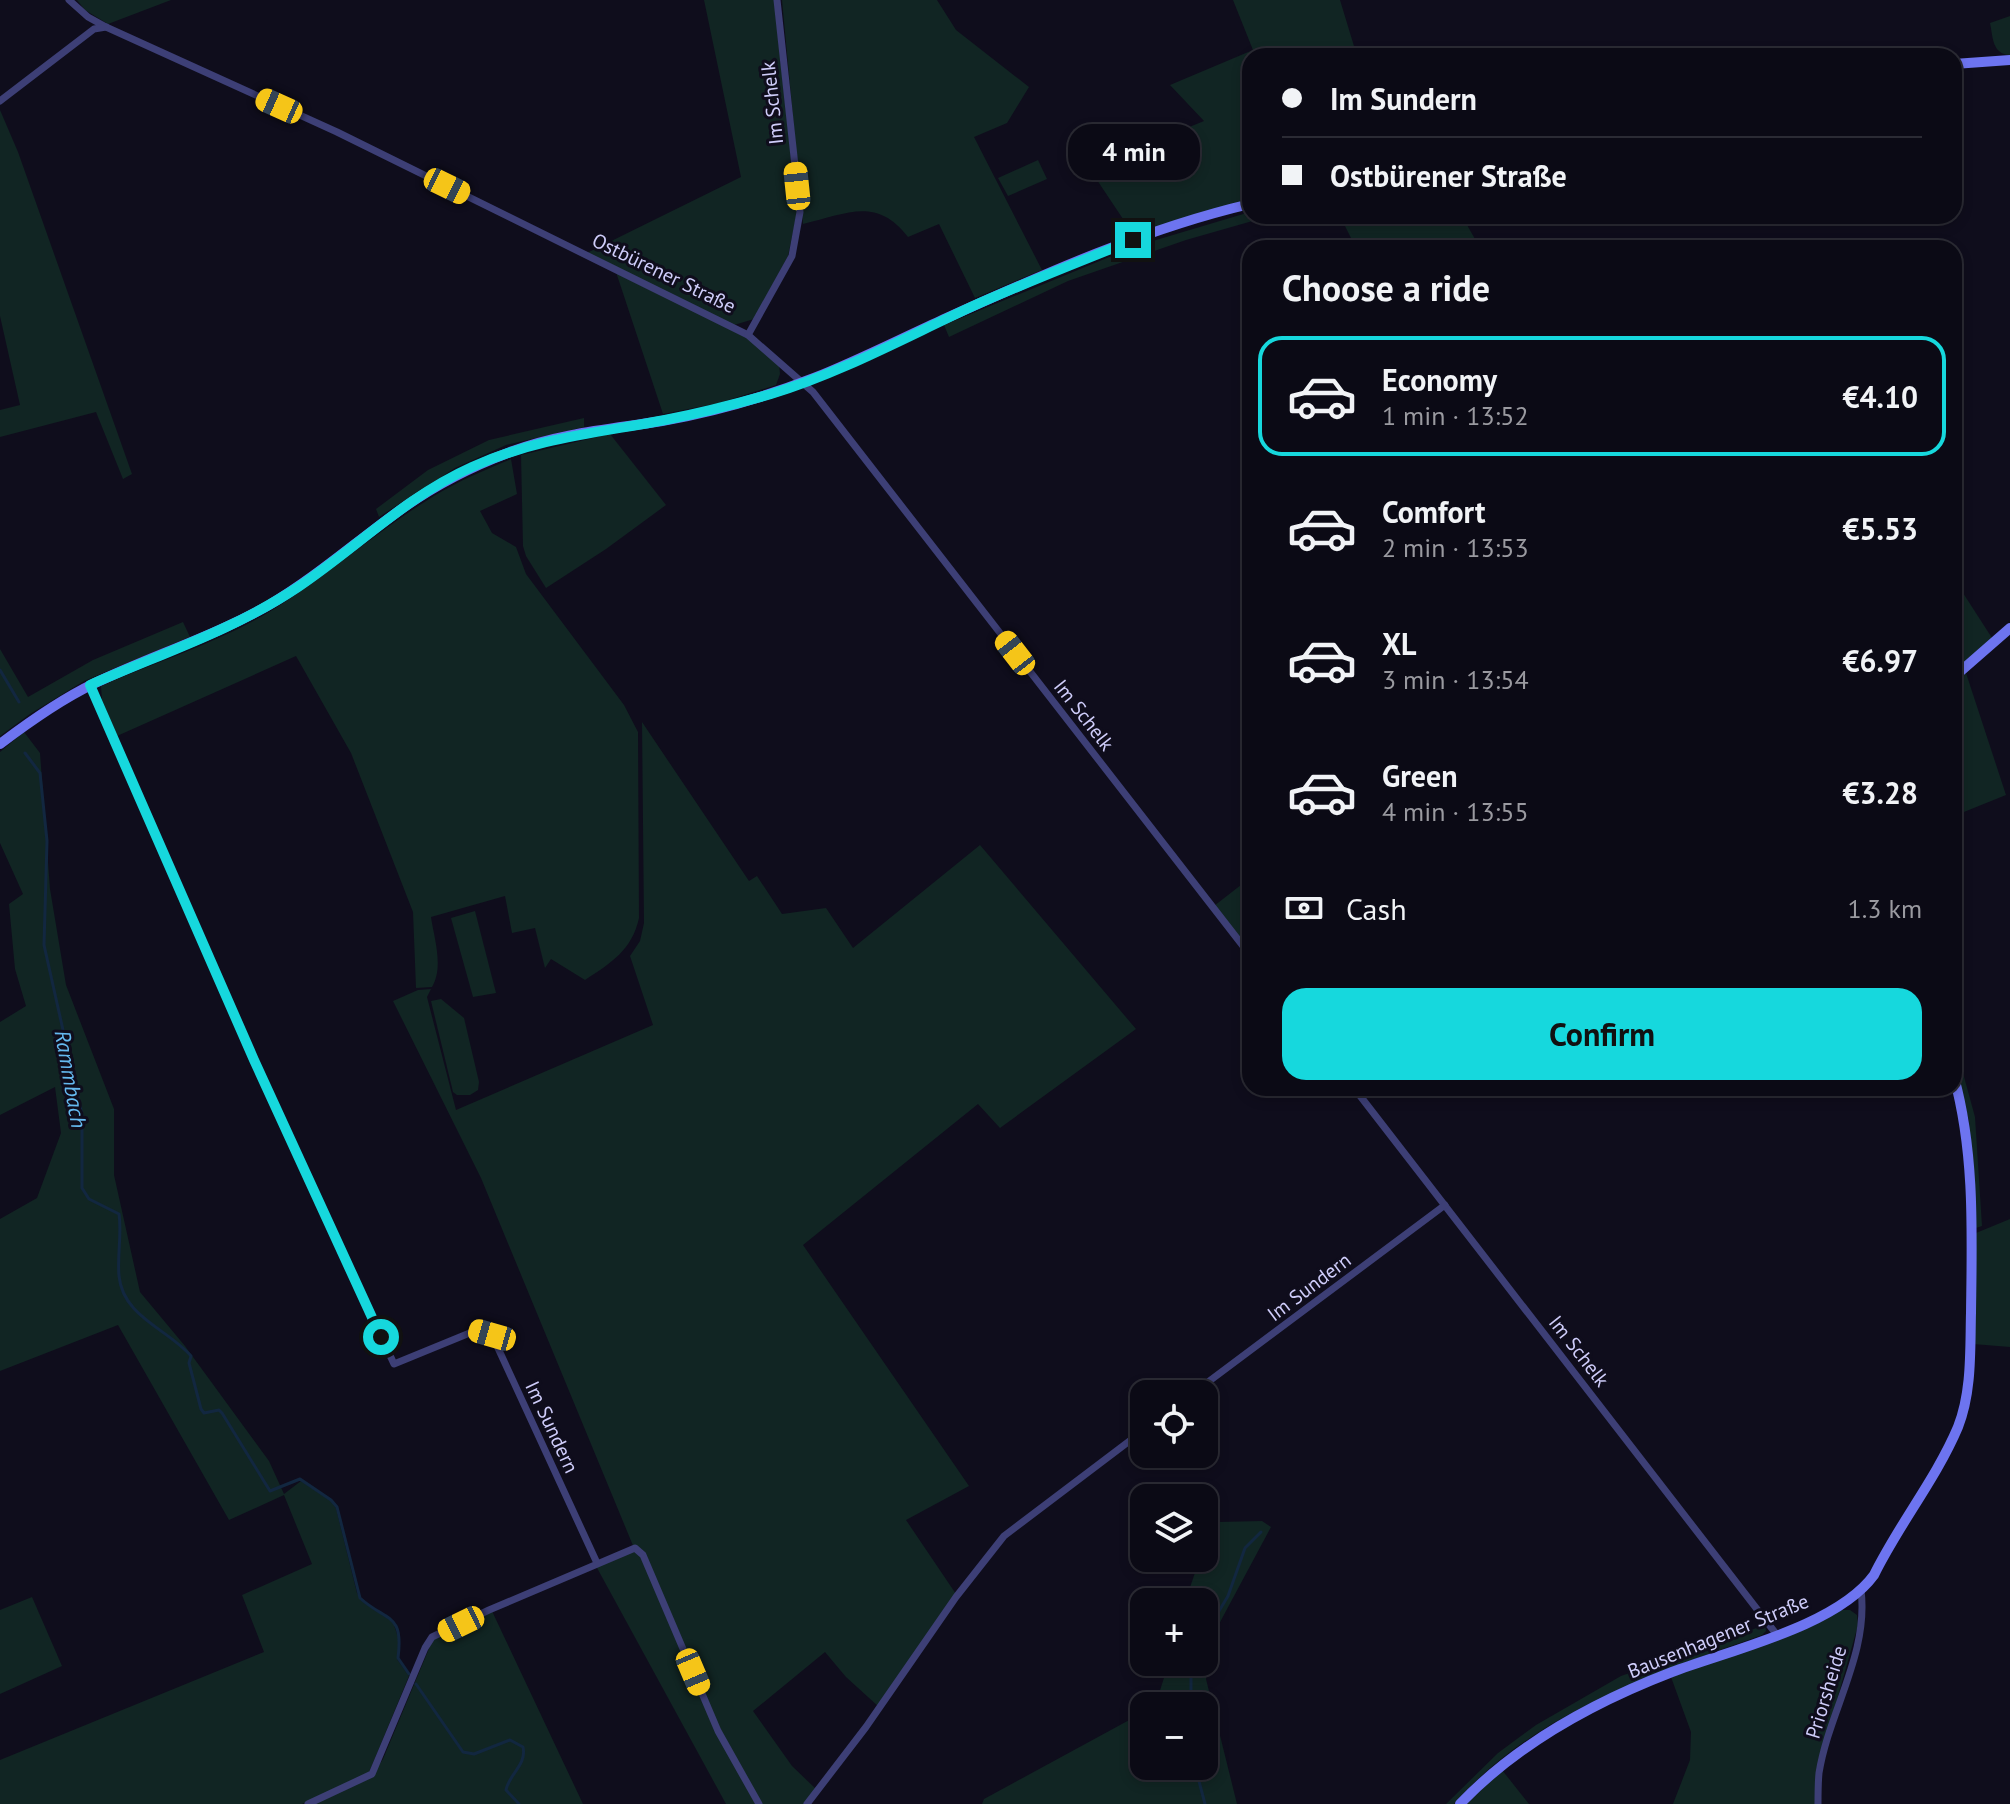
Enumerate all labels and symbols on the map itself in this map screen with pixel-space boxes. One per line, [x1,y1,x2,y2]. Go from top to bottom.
street label: Im Schelk [755,60,789,146]
car [252,85,306,127]
callout: 4 min [1067,124,1199,180]
car [783,161,811,211]
car [420,165,474,207]
route end [1115,222,1151,258]
street label: Ostbürener Straße [588,227,740,319]
car [991,627,1039,679]
street label: Im Schelk [1048,674,1120,756]
water label: Rammbach [49,1028,93,1130]
street label: Im Sundern [1262,1247,1356,1327]
street label: Im Schelk [1543,1310,1615,1392]
car [466,1317,518,1353]
route start [363,1319,399,1355]
street label: Im Sundern [519,1377,585,1477]
street label: Bausenhagener Straße [1624,1588,1812,1684]
car [434,1603,488,1645]
street label: Priorsheide [1800,1642,1852,1742]
car [673,1645,713,1699]

